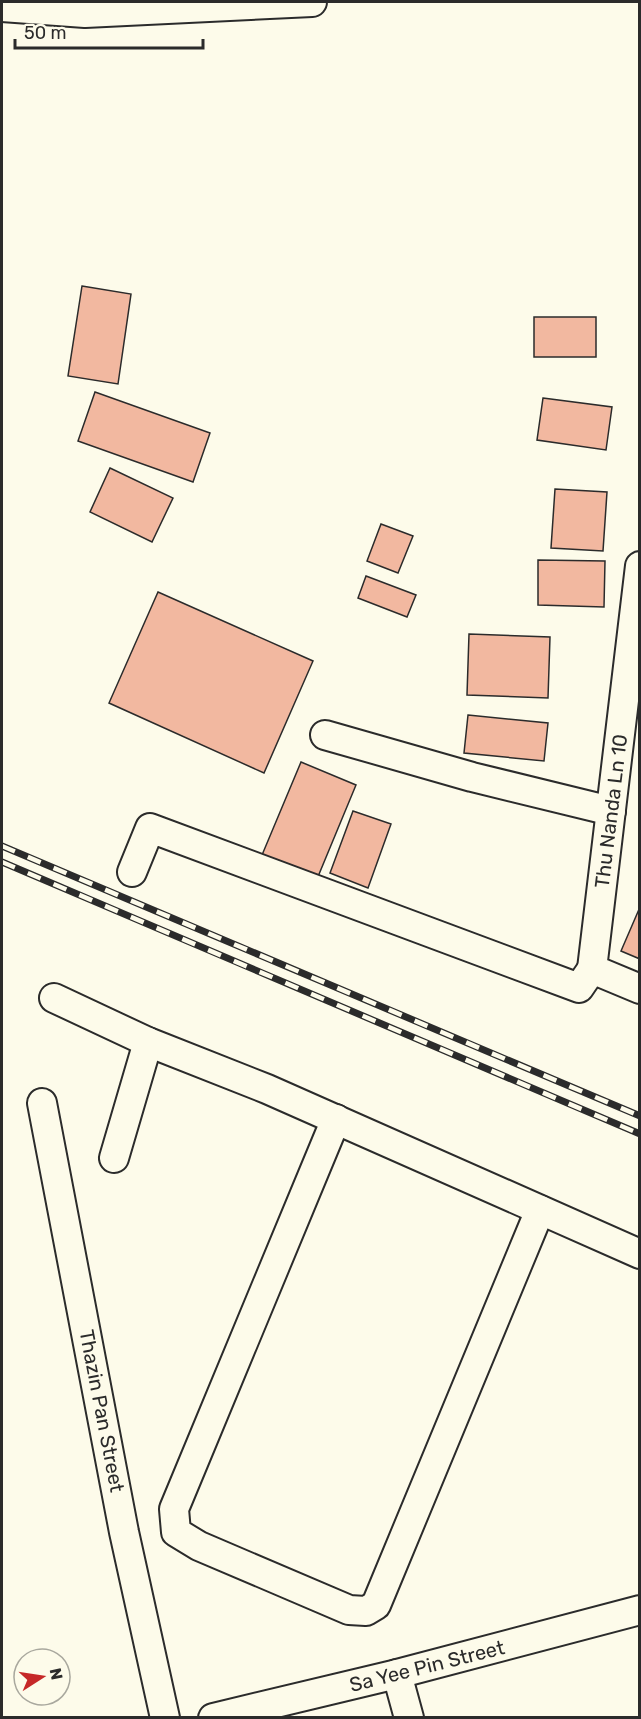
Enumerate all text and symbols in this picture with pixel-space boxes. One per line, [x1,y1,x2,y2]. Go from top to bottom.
scale bar [15,12,202,50]
text: 50 m [24,22,67,44]
street label: Thu Nanda Ln 10 [590,733,632,889]
street label: Thazin Pan Street [74,1328,130,1494]
street label: Sa Yee Pin Street [347,1635,507,1697]
north arrow [12,1647,72,1707]
text: N [46,1666,67,1682]

